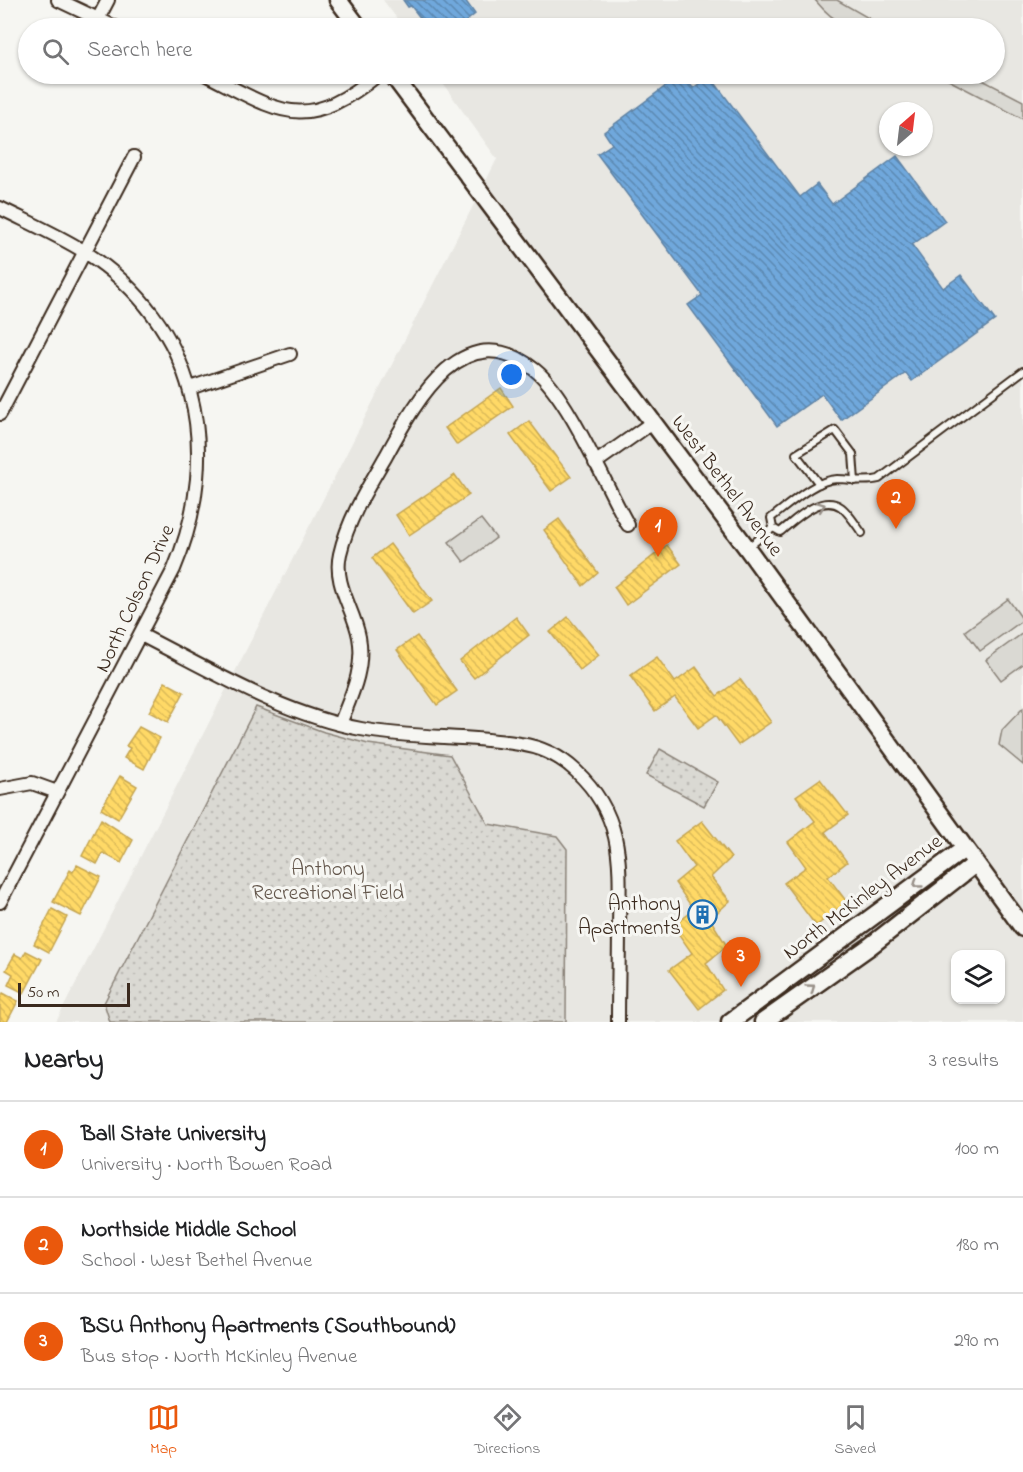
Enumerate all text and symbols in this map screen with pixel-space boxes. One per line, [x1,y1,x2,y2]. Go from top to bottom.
search box [18,18,1005,84]
icon: search [39,35,72,68]
text: Search here [87,35,192,67]
north arrow [879,102,933,156]
your location [497,360,526,389]
street label: West Bethel Avenue [663,409,790,564]
pin: 2 [876,480,916,529]
one-way arrow [814,501,825,513]
pin: 1 [638,508,678,557]
street label: North Colson Drive [88,519,184,678]
street label: North McKinley Avenue [777,827,951,969]
park label: Anthony Recreational Field [252,855,404,909]
one-way arrow [913,876,924,887]
place label: Anthony Apartments [578,890,681,944]
building icon: Anthony Apartments [686,899,718,931]
pin: 3 [722,938,760,987]
map controls [951,950,1005,1004]
button: layers [951,950,1005,1004]
scale bar [18,980,130,1008]
text: 50 m [27,981,59,1005]
one-way arrow [804,984,815,995]
text: Nearby [24,1042,103,1080]
text: 3 results [929,1047,999,1076]
text: Ball State University [81,1119,266,1151]
text: 1 [40,1135,47,1164]
text: 100 m [955,1135,999,1164]
text: University · North Bowen Road [81,1151,332,1180]
text: Northside Middle School [81,1215,296,1247]
text: 2 [39,1231,48,1260]
text: 180 m [956,1231,999,1260]
text: School · West Bethel Avenue [81,1247,312,1276]
text: BSU Anthony Apartments (Southbound) [81,1311,456,1343]
text: 3 [39,1327,48,1356]
text: 290 m [954,1327,999,1356]
text: Bus stop · North McKinley Avenue [81,1343,357,1372]
tab: Map [147,1401,180,1461]
tab: Directions [474,1401,540,1461]
tab: Saved [834,1401,876,1461]

